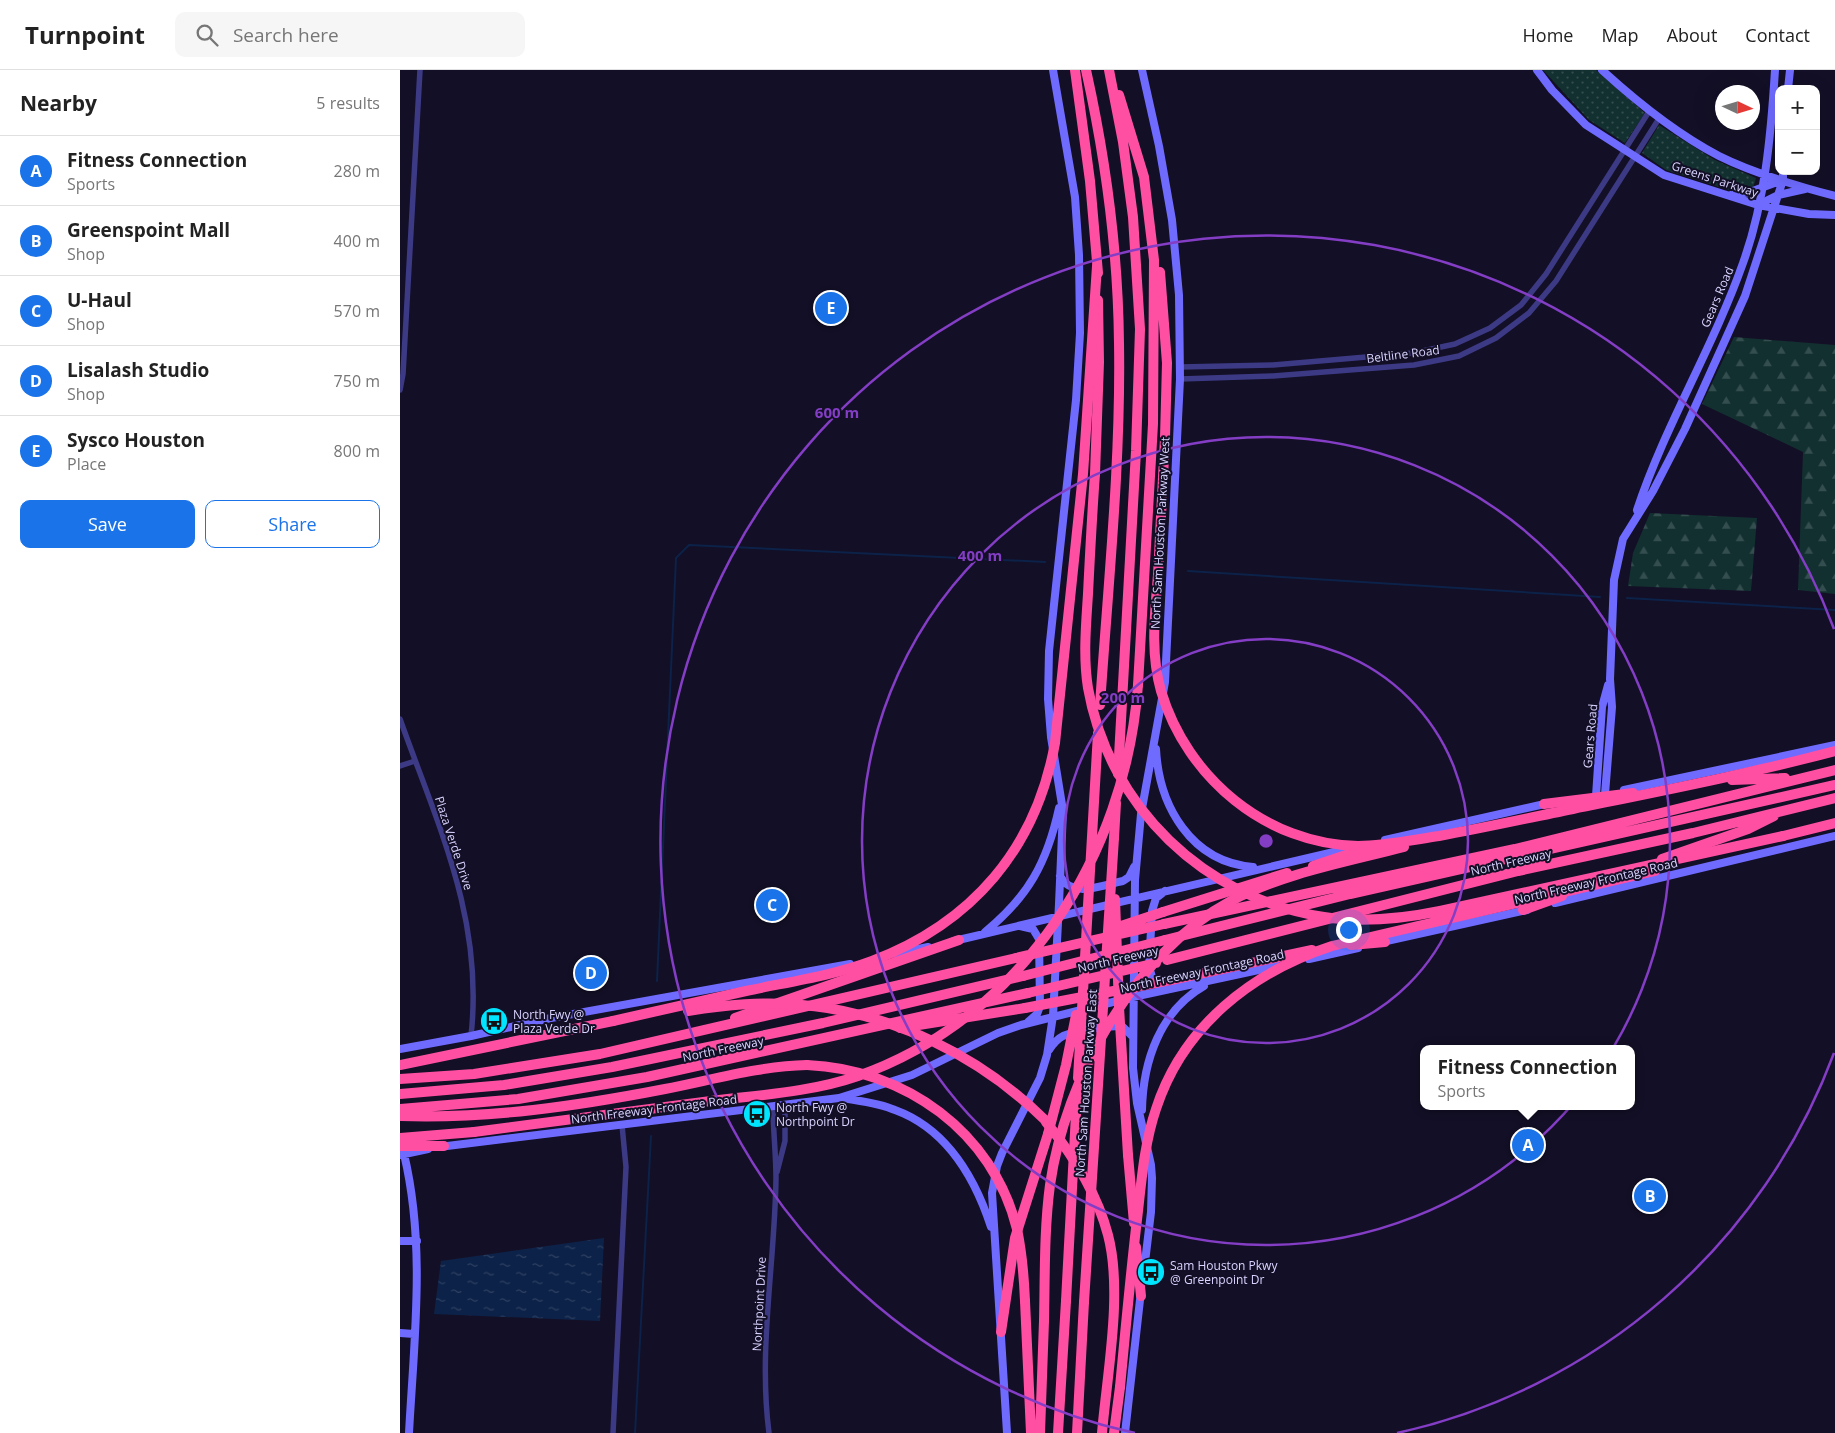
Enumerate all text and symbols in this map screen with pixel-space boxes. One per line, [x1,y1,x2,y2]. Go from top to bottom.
search box [175,12,525,57]
text: Turnpoint [25,18,145,51]
icon: search [193,21,221,49]
text: Search here [233,22,339,48]
text: Home [1523,23,1573,47]
text: Map [1601,23,1639,47]
text: About [1667,23,1717,47]
text: Contact [1745,23,1810,47]
north arrow [1715,85,1760,130]
map controls [1775,85,1820,175]
button: + [1775,85,1820,130]
text: Nearby [20,89,97,117]
text: 5 results [316,92,380,114]
button: − [1775,130,1820,175]
text: Fitness Connection [67,147,247,173]
street label: Greens Parkway [1669,157,1762,201]
text: A [30,160,42,182]
text: 280 m [334,160,380,182]
text: Sports [67,173,115,195]
text: Greenspoint Mall [67,217,230,243]
text: B [31,230,41,252]
text: 400 m [334,230,380,252]
text: Shop [67,243,105,265]
street label: Gears Road [1697,264,1737,330]
text: U-Haul [67,287,132,313]
pin: E [815,289,847,327]
text: C [31,300,41,322]
text: 570 m [334,300,380,322]
text: Shop [67,313,105,335]
street label: Beltline Road [1365,341,1441,367]
text: Lisalash Studio [67,357,209,383]
text: D [30,370,42,392]
text: 750 m [334,370,380,392]
text: Shop [67,383,105,405]
text: 600 m [815,402,859,422]
text: Sysco Houston [67,427,205,453]
street label: North Sam Houston Parkway West [1146,436,1174,630]
text: E [32,440,40,462]
text: 800 m [334,440,380,462]
text: Place [67,453,106,475]
button: Save [20,500,195,548]
button: Share [205,500,380,548]
text: 400 m [958,545,1002,565]
text: 200 m [1101,687,1145,707]
street label: Gears Road [1579,703,1601,769]
street label: Plaza Verde Drive [431,794,477,892]
centre of rings [1257,832,1275,850]
street label: North Freeway [1469,844,1554,880]
street label: North Freeway Frontage Road [1513,854,1679,908]
pin: C [756,886,788,924]
your location [1336,917,1362,943]
street label: North Freeway [1076,941,1161,977]
street label: North Freeway Frontage Road [1118,945,1286,997]
pin: D [575,954,607,992]
street label: North Sam Houston Parkway East [1071,989,1101,1177]
bus stop icon: North Fwy @ Plaza Verde Dr [479,1006,509,1036]
place label: North Fwy @ Plaza Verde Dr [513,1006,595,1037]
street label: North Freeway [681,1032,766,1066]
popup [1420,1045,1635,1110]
text: Fitness Connection [1437,1054,1618,1080]
text: Sports [1437,1080,1485,1102]
street label: North Freeway Frontage Road [570,1090,738,1128]
bus stop icon: North Fwy @ Northpoint Dr [742,1099,772,1129]
place label: North Fwy @ Northpoint Dr [776,1099,855,1130]
pin: A [1512,1126,1544,1164]
pin: B [1634,1177,1666,1215]
street label: Northpoint Drive [748,1256,770,1352]
bus stop icon: Sam Houston Pkwy @ Greenpoint Dr [1136,1257,1166,1287]
place label: Sam Houston Pkwy @ Greenpoint Dr [1170,1257,1278,1288]

